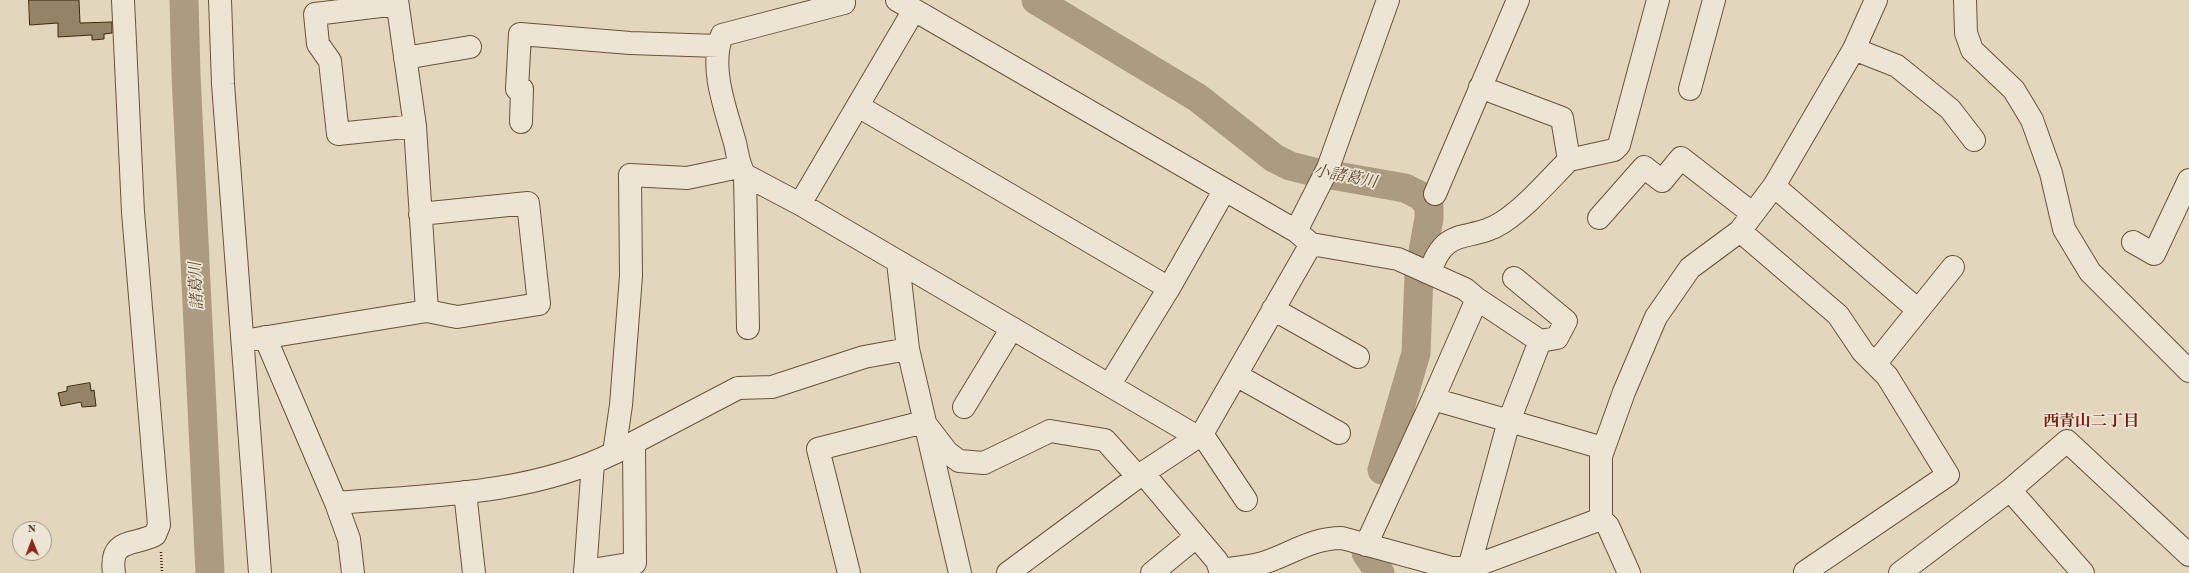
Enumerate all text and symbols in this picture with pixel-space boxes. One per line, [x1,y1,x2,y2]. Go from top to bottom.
water label: 小諸葛川 [1312,161,1378,193]
water label: 諸葛川 [186,262,208,310]
district label: 西青山二丁目 [2043,412,2139,432]
north arrow [12,521,52,561]
text: N [28,524,36,535]

